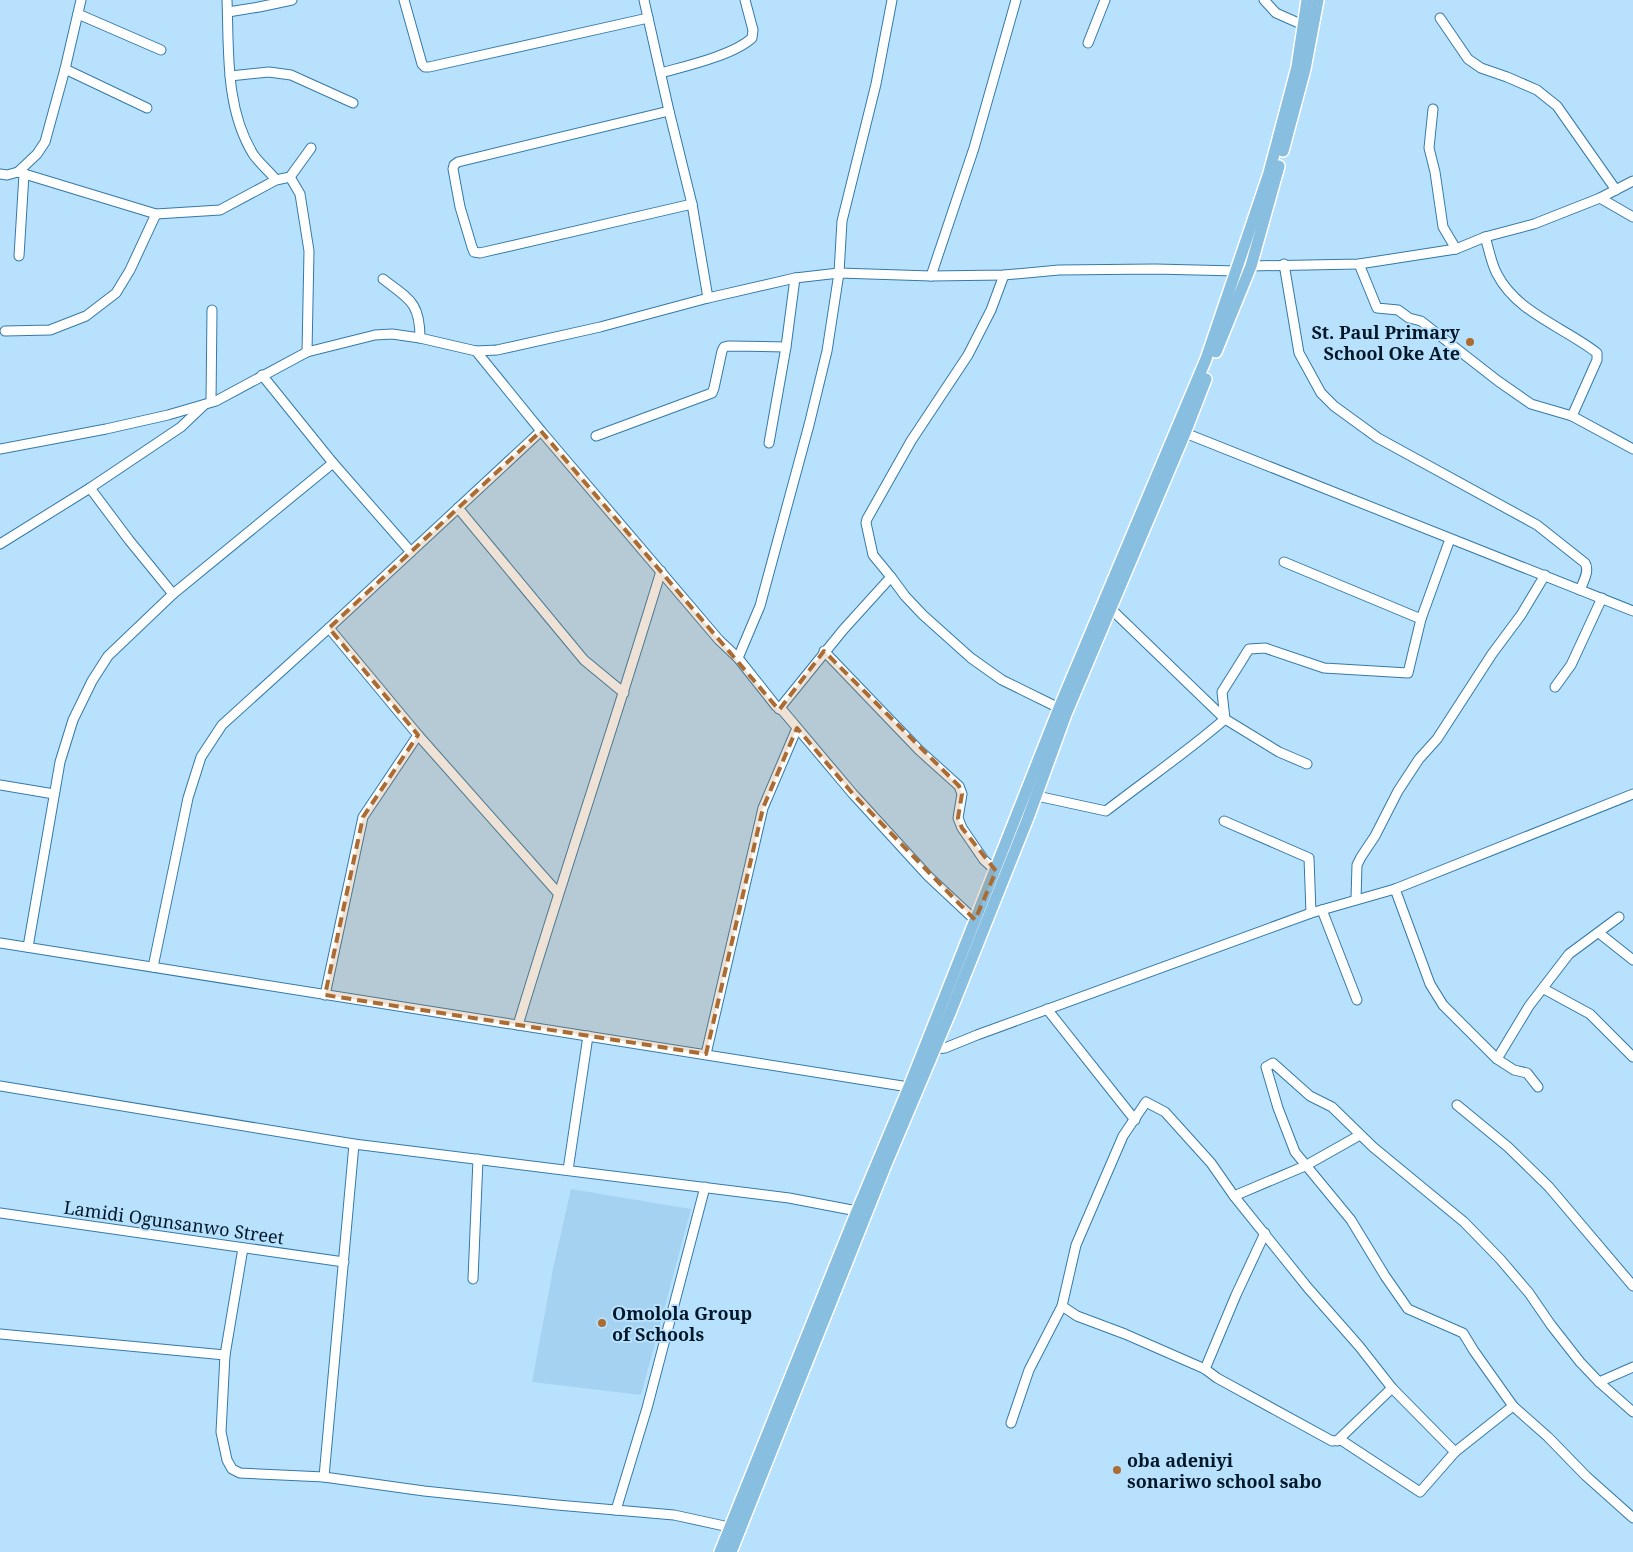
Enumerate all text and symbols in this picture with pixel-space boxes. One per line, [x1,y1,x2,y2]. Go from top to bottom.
place label: St. Paul Primary School Oke Ate [1311,320,1461,365]
marker: St. Paul Primary School Oke Ate [1464,336,1476,348]
street label: Lamidi Ogunsanwo Street [62,1195,286,1249]
place label: Omolola Group of Schools [612,1301,752,1346]
marker: Omolola Group of Schools [596,1317,608,1329]
place label: oba adeniyi sonariwo school sabo [1127,1448,1322,1493]
marker: oba adeniyi sonariwo school sabo [1111,1464,1123,1476]

